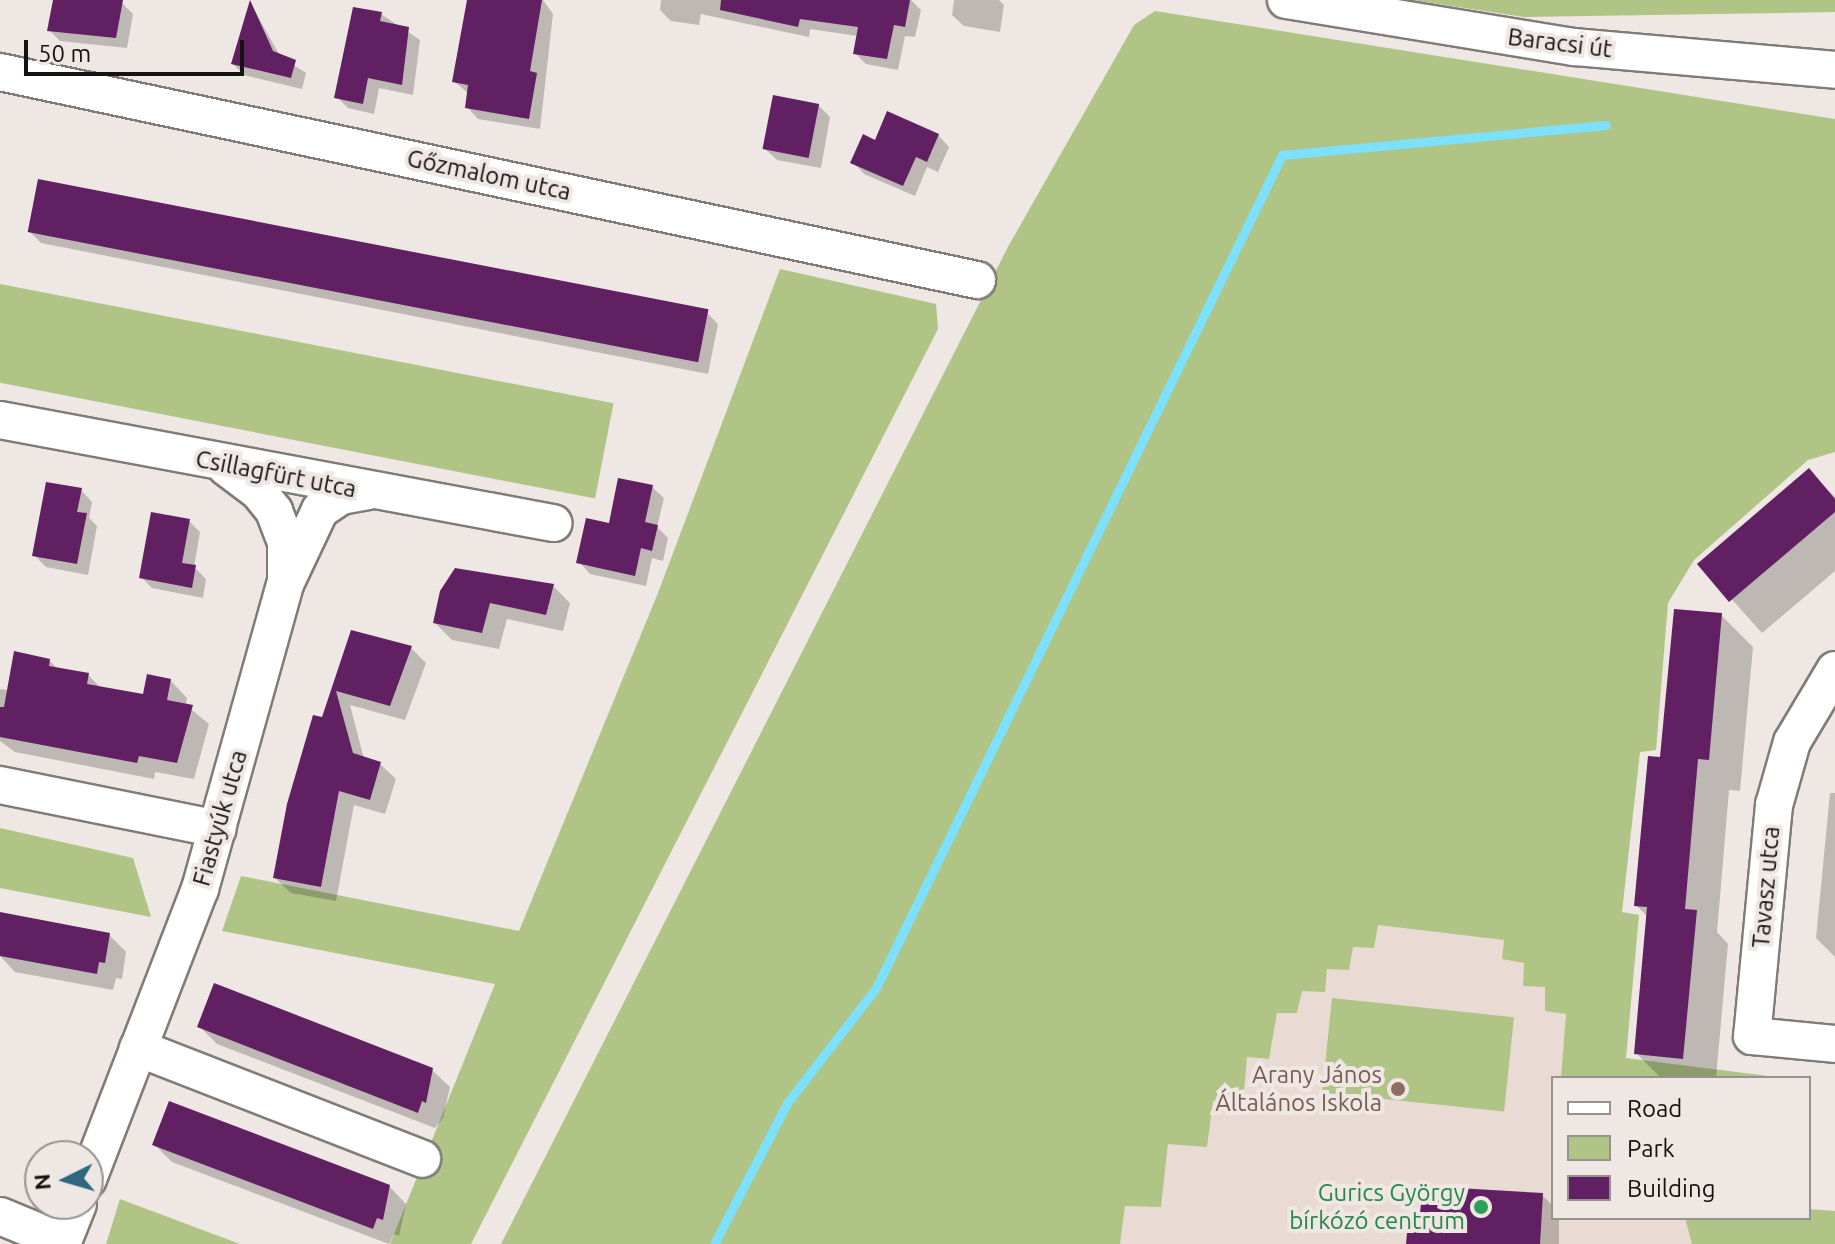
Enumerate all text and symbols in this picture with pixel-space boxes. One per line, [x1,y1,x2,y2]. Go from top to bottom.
street label: Baracsi út [1506,22,1614,64]
scale bar [28,24,248,74]
text: 50 m [38,40,91,67]
street label: Gőzmalom utca [404,144,574,206]
street label: Csillagfürt utca [193,444,359,504]
street label: Fiastyúk utca [187,747,253,889]
street label: Tavasz utca [1746,825,1786,949]
place label: Arany János Általános Iskola [1215,1061,1382,1117]
legend [1551,1076,1811,1220]
marker: Arany János Általános Iskola [1389,1080,1407,1098]
text: Road [1627,1095,1682,1122]
text: Park [1627,1135,1675,1162]
north arrow [24,1140,104,1220]
text: N [28,1173,55,1191]
text: Building [1627,1175,1715,1202]
place label: Gurics György bírkózó centrum [1289,1179,1465,1235]
marker: Gurics György bírkózó centrum [1472,1198,1490,1216]

